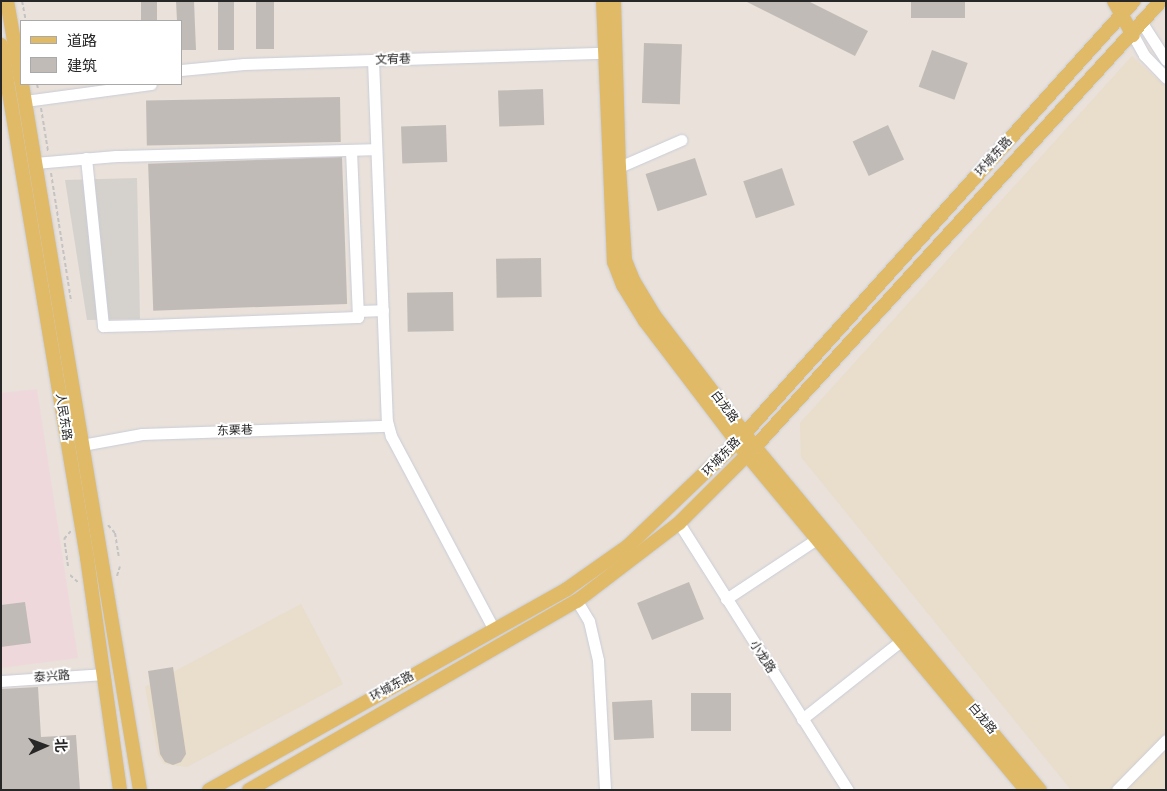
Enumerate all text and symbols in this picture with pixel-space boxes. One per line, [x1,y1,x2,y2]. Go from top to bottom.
legend [20,20,182,85]
text: 道路 [67,32,97,50]
street label: 文宥巷 [375,52,411,68]
text: 建筑 [67,57,97,75]
street label: 环城东路 [973,134,1015,180]
street label: 白龙路 [707,388,741,426]
street label: 人民东路 [52,392,74,442]
street label: 东栗巷 [217,423,253,439]
street label: 环城东路 [700,435,744,479]
street label: 小龙路 [746,638,778,676]
street label: 泰兴路 [34,669,70,685]
street label: 环城东路 [368,669,416,705]
street label: 白龙路 [965,701,999,737]
north arrow [20,721,70,771]
text: 北 [52,738,69,753]

